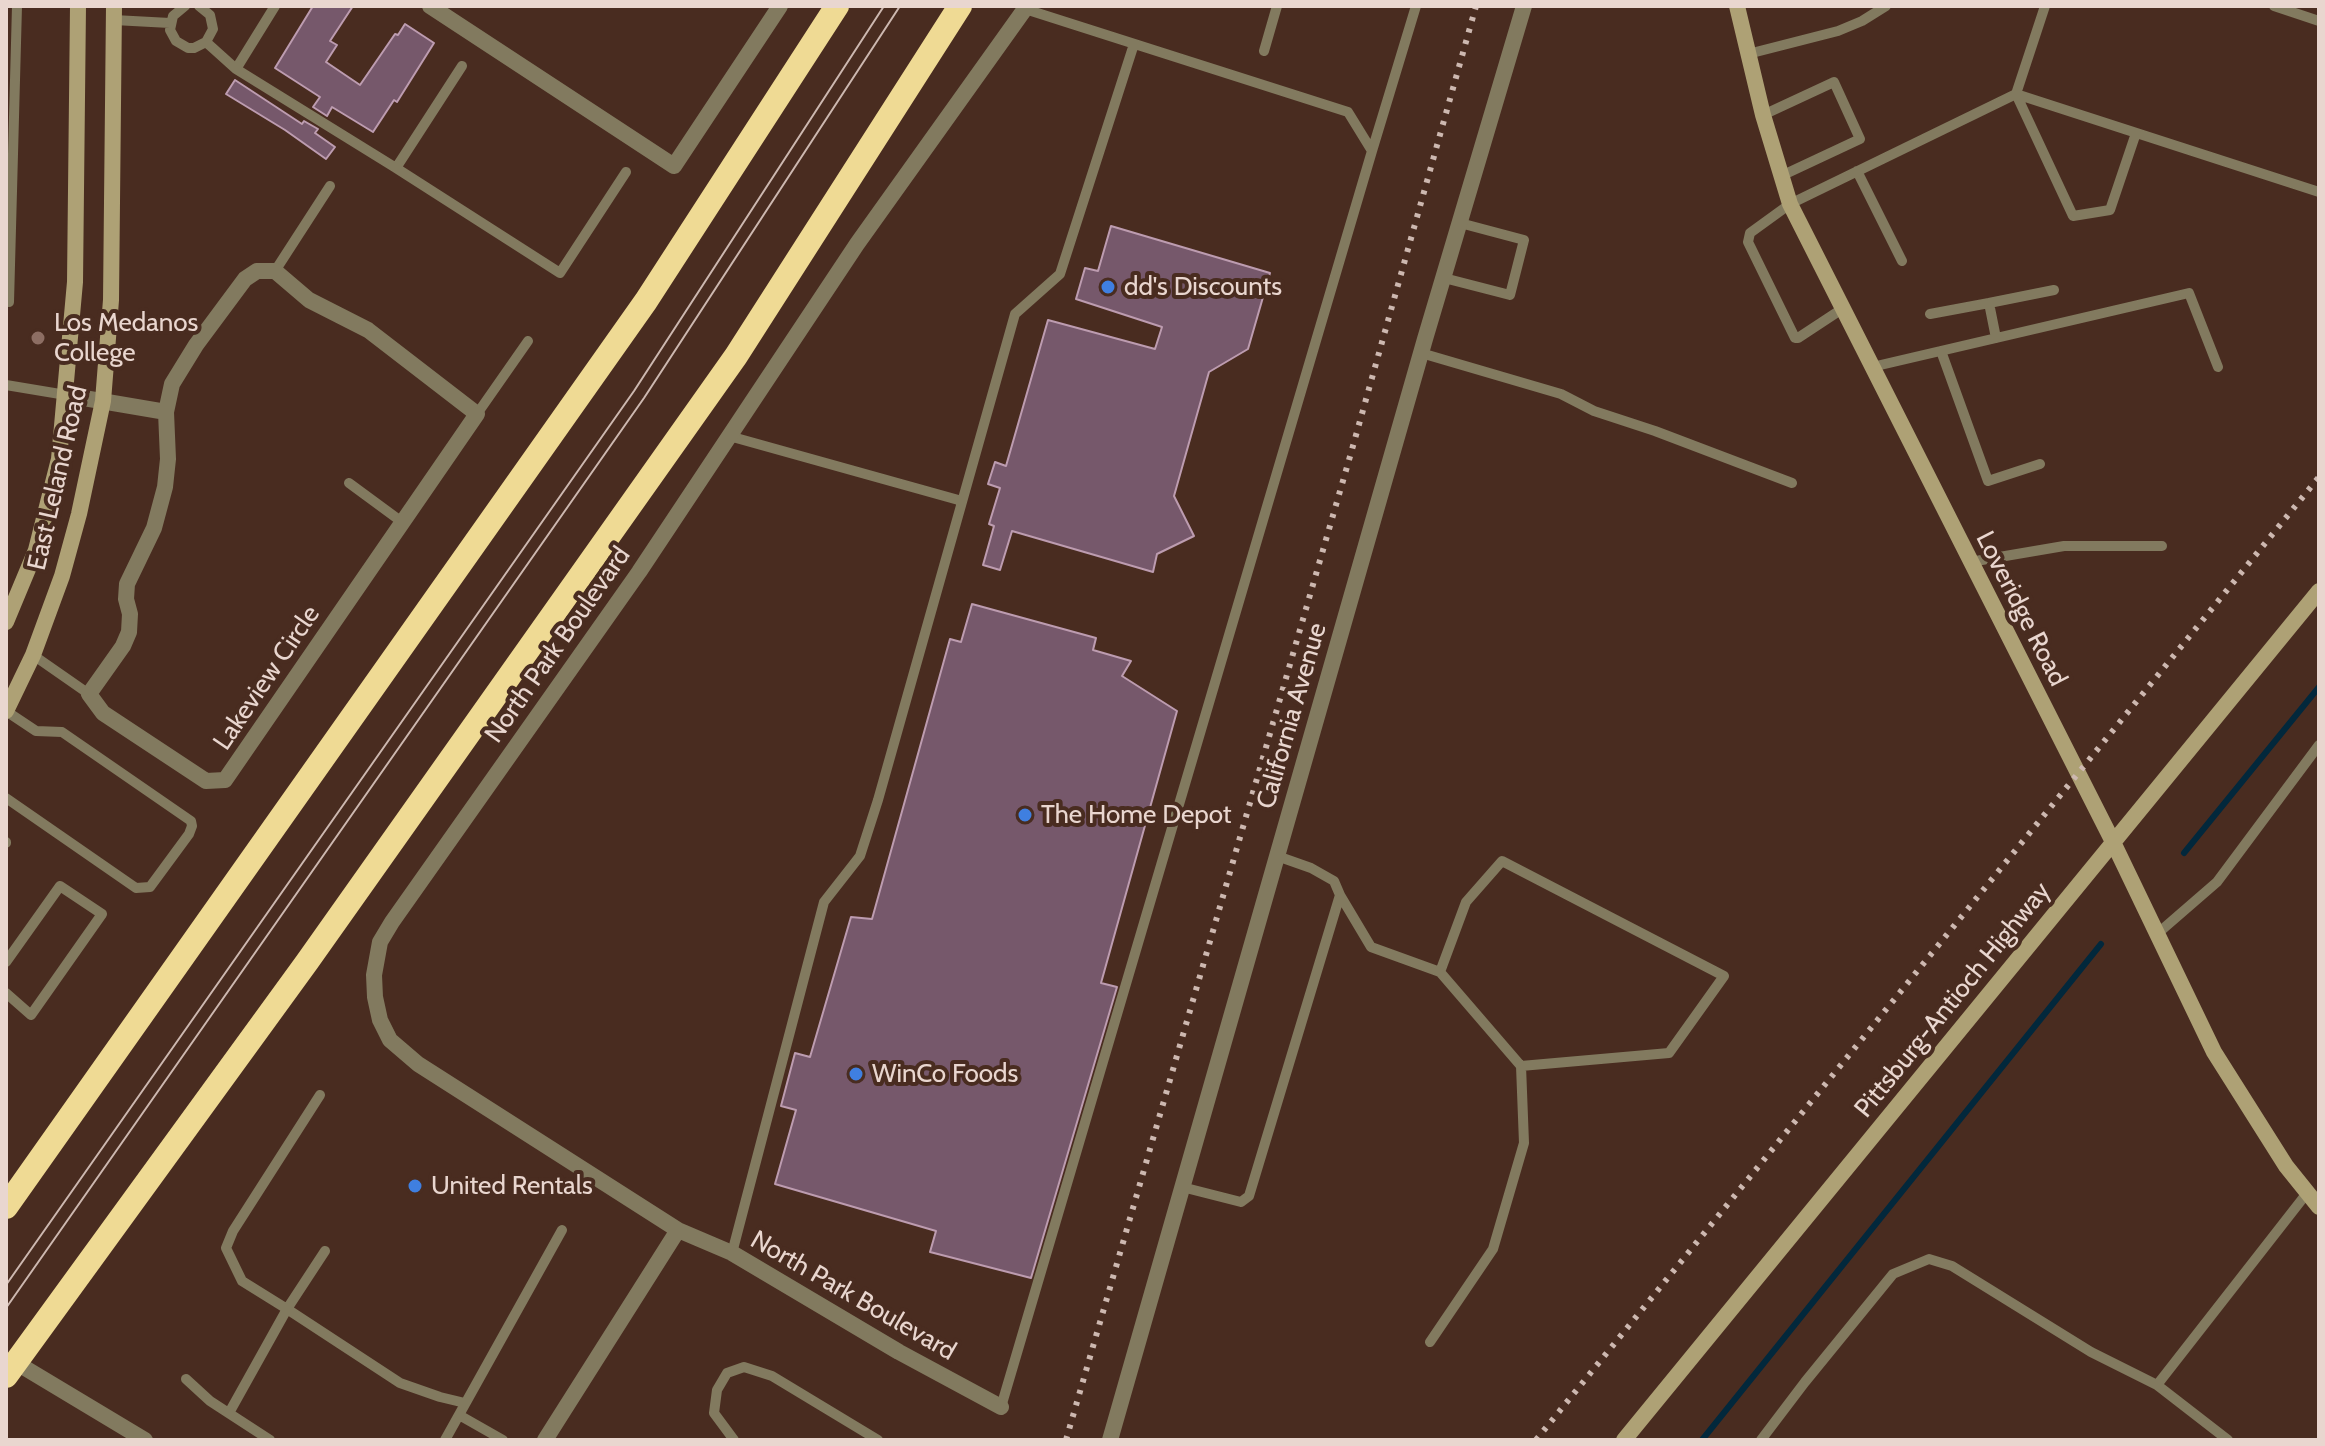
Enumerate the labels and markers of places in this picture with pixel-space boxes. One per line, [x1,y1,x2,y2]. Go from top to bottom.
place label: dd's Discounts [1124,271,1282,303]
marker: dd's Discounts [1099,278,1117,296]
place label: Los Medanos College [54,307,198,368]
marker: Los Medanos College [29,329,47,347]
place label: The Home Depot [1041,799,1232,831]
marker: The Home Depot [1016,806,1034,824]
place label: WinCo Foods [872,1058,1018,1090]
marker: WinCo Foods [847,1065,865,1083]
place label: United Rentals [431,1170,593,1202]
marker: United Rentals [406,1177,424,1195]

